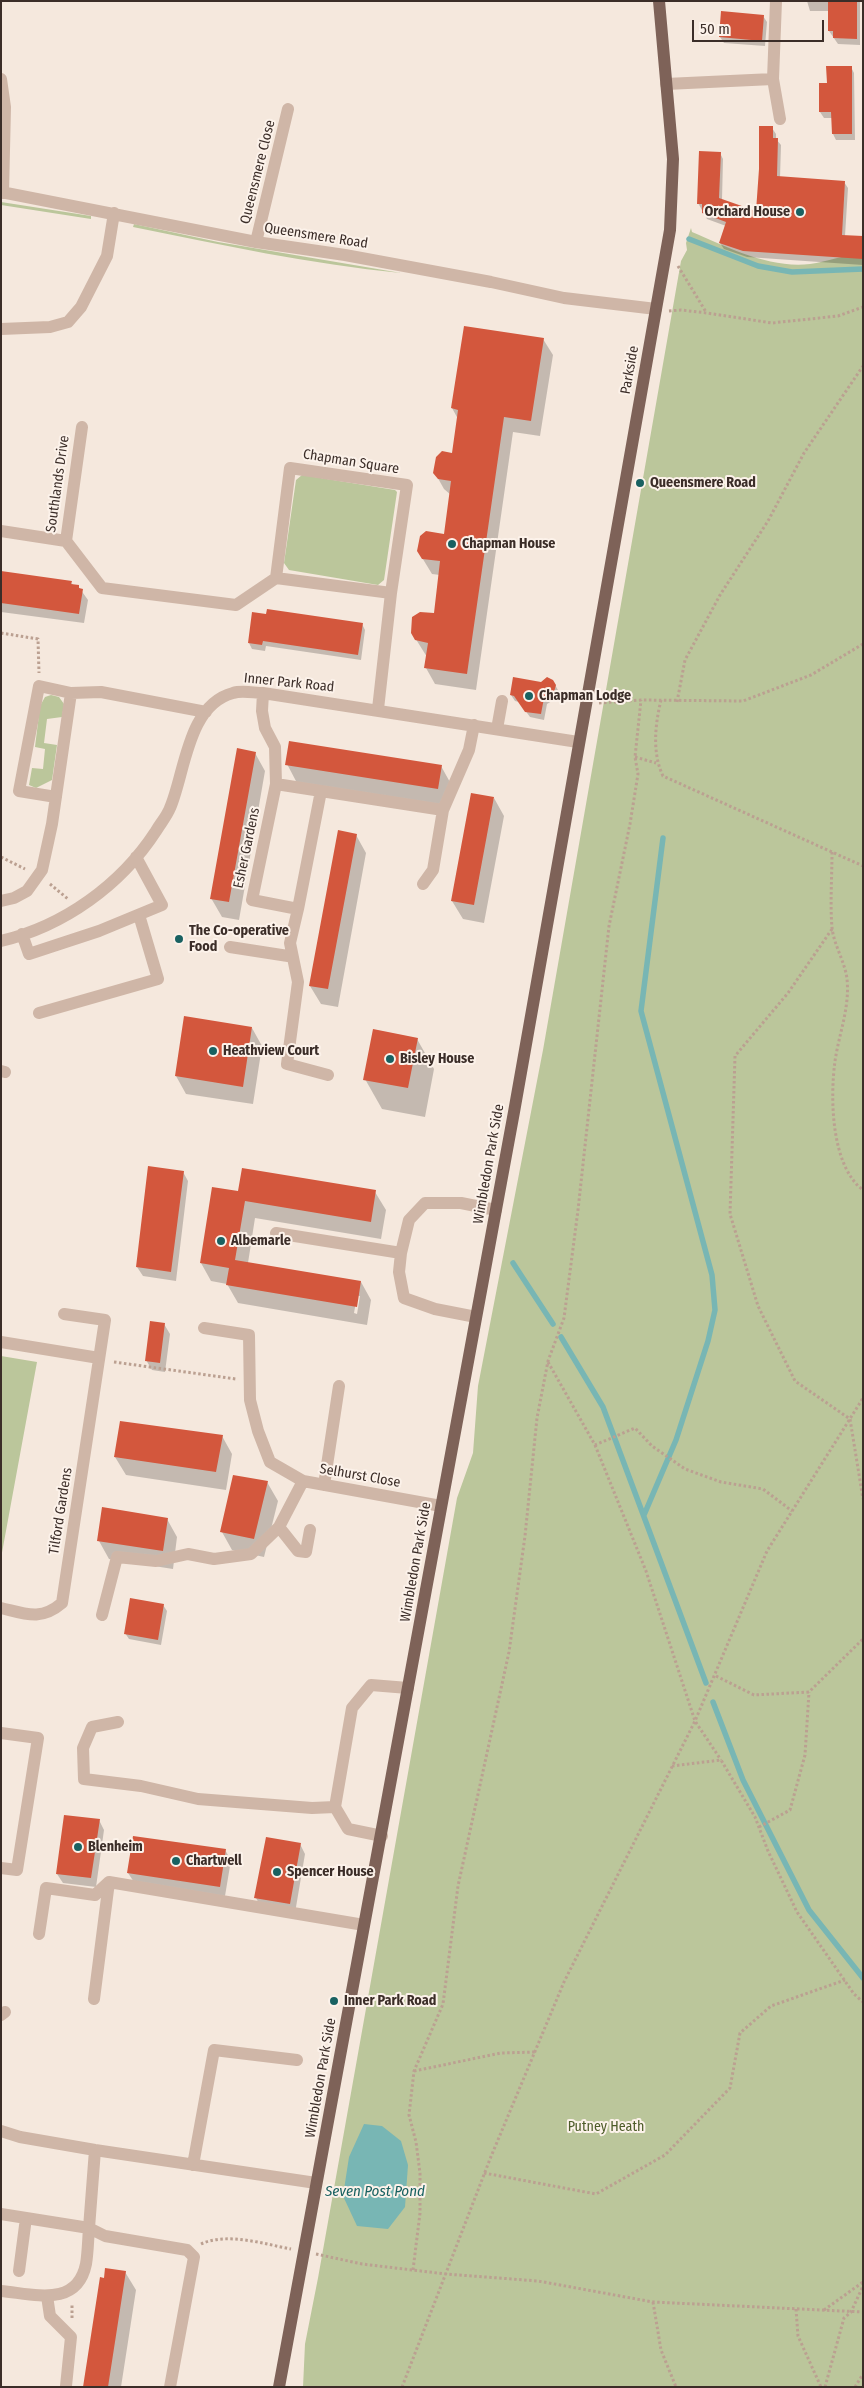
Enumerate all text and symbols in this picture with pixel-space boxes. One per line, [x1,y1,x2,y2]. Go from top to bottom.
scale bar [694,10,826,42]
text: 50 m [700,20,730,38]
street label: Queensmere Close [237,118,279,226]
place label: Orchard House [704,204,790,220]
marker: Orchard House [794,206,806,218]
street label: Queensmere Road [263,220,369,252]
street label: Parkside [617,345,643,395]
street label: Southlands Drive [43,434,73,534]
street label: Chapman Square [302,446,400,478]
place label: Queensmere Road [650,475,756,491]
marker: Queensmere Road [634,477,646,489]
place label: Chapman House [462,536,555,552]
marker: Chapman House [446,538,458,550]
street label: Inner Park Road [243,670,335,696]
place label: Chapman Lodge [539,688,631,704]
marker: Chapman Lodge [523,690,535,702]
street label: Esher Gardens [230,806,264,890]
place label: The Co-operative Food [189,923,289,956]
marker: The Co-operative Food [173,933,185,945]
place label: Heathview Court [223,1043,319,1059]
marker: Heathview Court [207,1045,219,1057]
place label: Bisley House [400,1051,474,1067]
marker: Bisley House [384,1053,396,1065]
street label: Wimbledon Park Side [470,1103,508,1225]
place label: Albemarle [231,1233,291,1249]
marker: Albemarle [215,1235,227,1247]
street label: Selhurst Close [318,1461,402,1491]
street label: Tilford Gardens [46,1466,76,1556]
street label: Wimbledon Park Side [397,1501,435,1623]
place label: Blenheim [88,1839,143,1855]
marker: Blenheim [72,1841,84,1853]
place label: Chartwell [186,1853,242,1869]
marker: Chartwell [170,1855,182,1867]
place label: Spencer House [287,1864,374,1880]
marker: Spencer House [271,1866,283,1878]
place label: Inner Park Road [344,1993,436,2009]
marker: Inner Park Road [328,1995,340,2007]
street label: Wimbledon Park Side [302,2017,340,2139]
park label: Putney Heath [568,2119,644,2135]
water label: Seven Post Pond [325,2183,425,2201]

